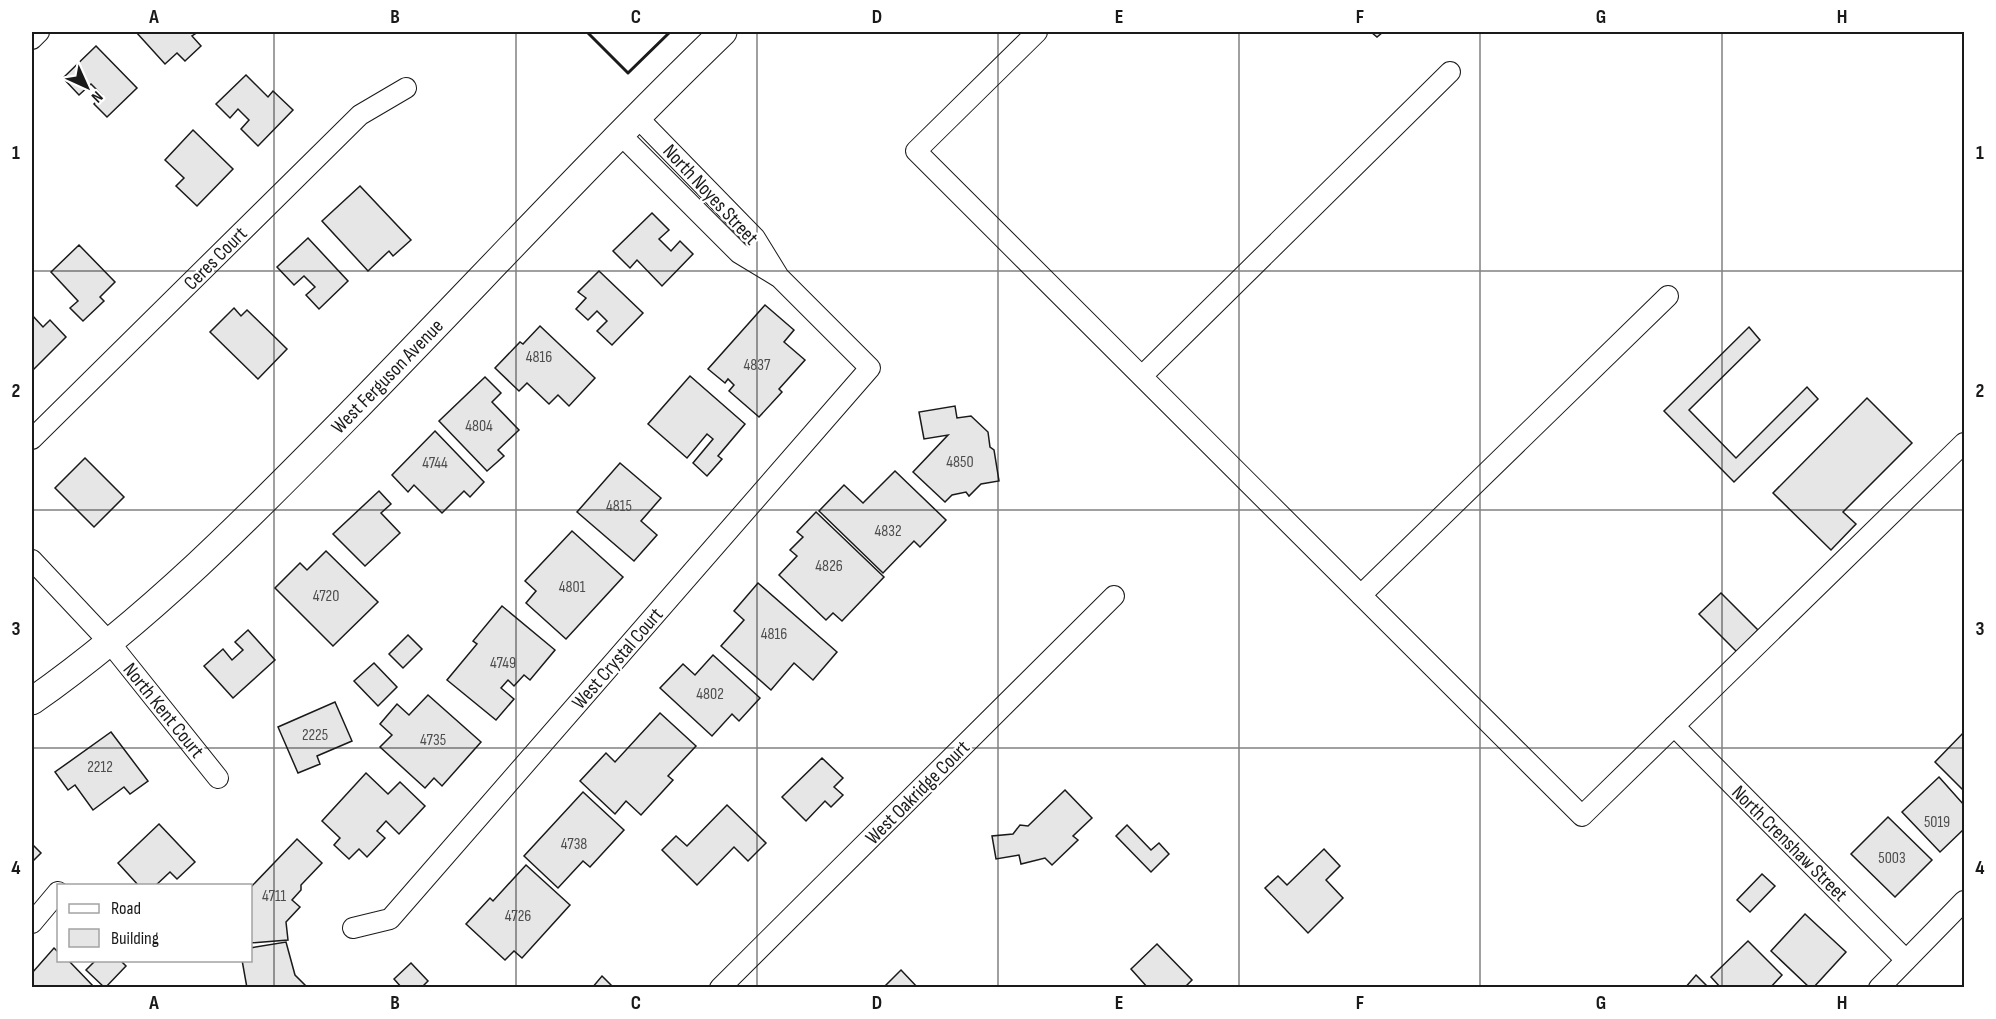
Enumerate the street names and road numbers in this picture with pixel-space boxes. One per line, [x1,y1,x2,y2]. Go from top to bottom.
street label: North Noyes Street [658,139,763,250]
street label: Ceres Court [179,222,252,295]
street label: West Ferguson Avenue [327,314,449,439]
street label: West Crystal Court [567,603,668,714]
street label: North Kent Court [118,658,209,763]
street label: West Oakridge Court [861,736,975,850]
street label: North Crenshaw Street [1726,781,1852,907]

